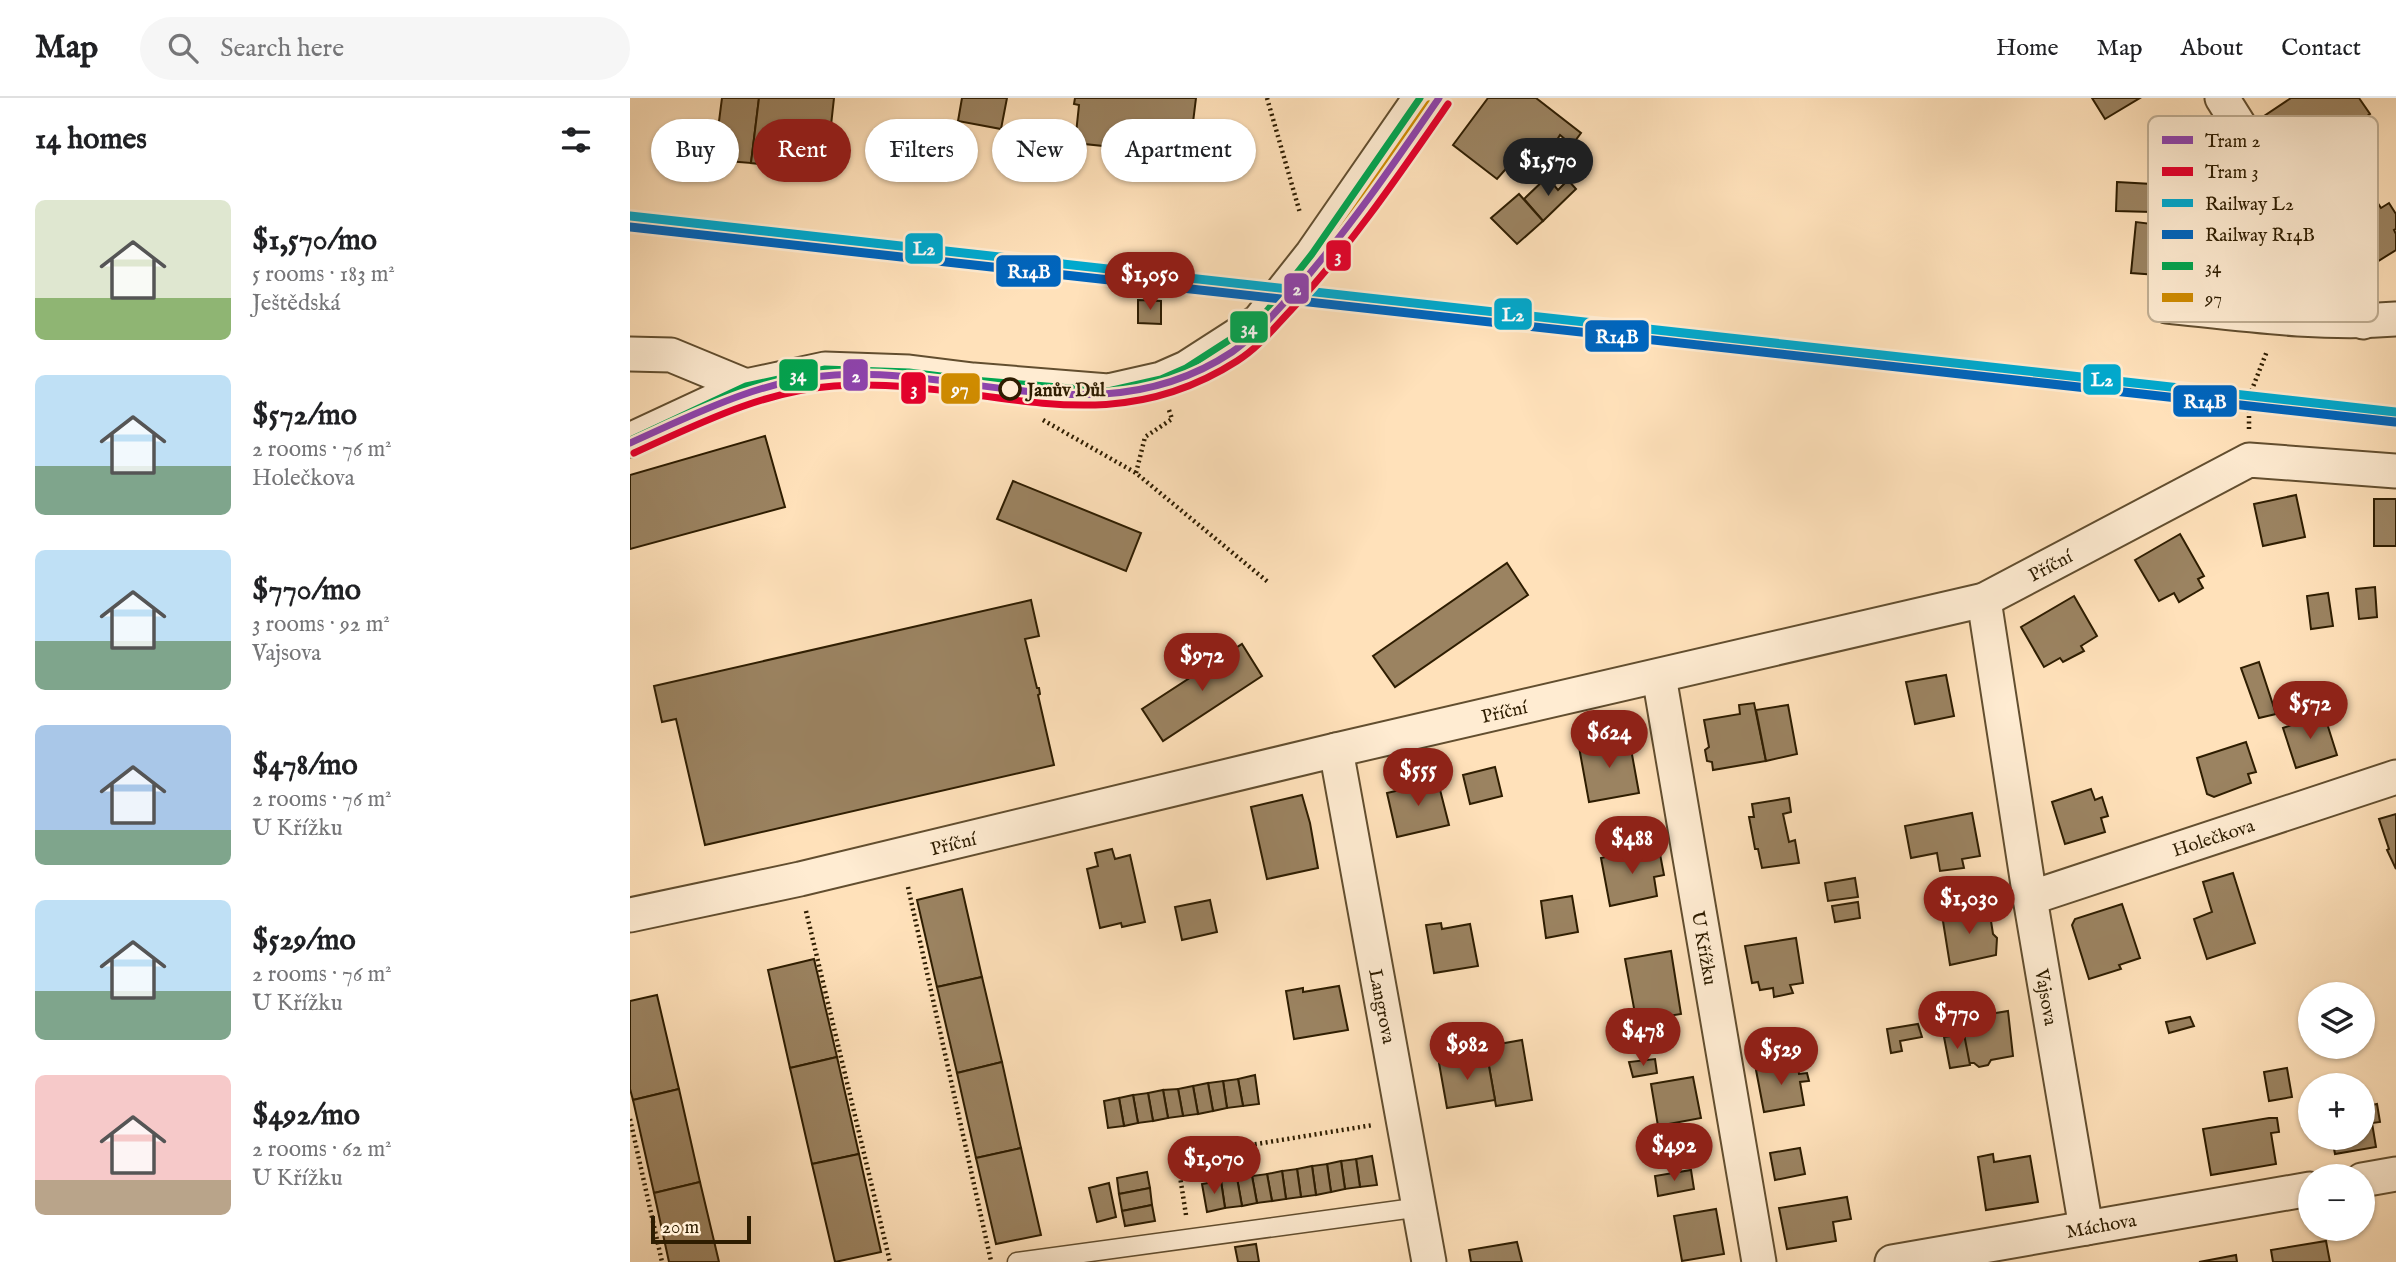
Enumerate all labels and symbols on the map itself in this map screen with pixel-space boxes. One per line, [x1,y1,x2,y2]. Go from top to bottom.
legend [2148,116,2378,322]
text: Tram 2 [2205,130,2260,154]
pin: $1,570 [1491,139,1605,198]
text: Tram 3 [2205,161,2259,185]
text: Railway L2 [2205,193,2294,217]
text: Railway R14B [2205,224,2315,248]
line badge: L2 [904,232,944,265]
text: L2 [913,238,935,262]
line badge: 3 [1325,239,1352,272]
text: 3 [1334,245,1342,269]
pin: $1,050 [1093,252,1207,312]
line badge: R14B [995,254,1062,288]
text: 34 [2205,256,2222,280]
text: R14B [1007,261,1051,285]
line badge: 2 [1283,272,1310,305]
text: 2 [1293,278,1302,302]
text: 97 [2204,287,2222,311]
line badge: L2 [1493,297,1533,331]
text: L2 [1502,304,1524,328]
line badge: 34 [1229,310,1269,344]
text: 34 [1241,317,1258,341]
line badge: R14B [1584,319,1650,353]
text: R14B [1595,326,1639,350]
line badge: 34 [778,358,819,392]
line badge: 2 [842,358,869,392]
line badge: L2 [2082,363,2122,396]
text: 34 [790,364,807,388]
text: 2 [852,365,861,389]
text: L2 [2091,369,2113,393]
line badge: 3 [900,371,927,405]
line badge: 97 [940,372,981,405]
text: 3 [910,378,918,402]
text: 97 [950,378,969,402]
marker: Janův Důl [999,378,1021,400]
place label: Janův Důl [1024,379,1106,403]
line badge: R14B [2172,384,2238,418]
text: R14B [2183,391,2227,415]
street label: Příční [2025,544,2079,588]
pin: $972 [1161,634,1243,693]
pin: $572 [2269,682,2351,741]
street label: Příční [1479,696,1532,730]
pin: $624 [1568,710,1650,770]
pin: $555 [1377,748,1459,808]
street label: Holečkova [2170,814,2258,863]
pin: $488 [1591,816,1673,876]
street label: Příční [928,827,981,862]
pin: $1,030 [1912,876,2026,936]
street label: U Křížku [1685,909,1721,987]
street label: Vajsova [2028,966,2062,1028]
street label: Langrova [1362,967,1400,1047]
pin: $770 [1916,992,1998,1051]
pin: $478 [1602,1009,1684,1068]
pin: $982 [1426,1023,1508,1082]
pin: $529 [1740,1028,1822,1087]
pin: $492 [1633,1124,1715,1183]
pin: $1,070 [1157,1136,1271,1196]
street label: Máchova [2064,1209,2139,1245]
scale bar [651,1213,751,1245]

